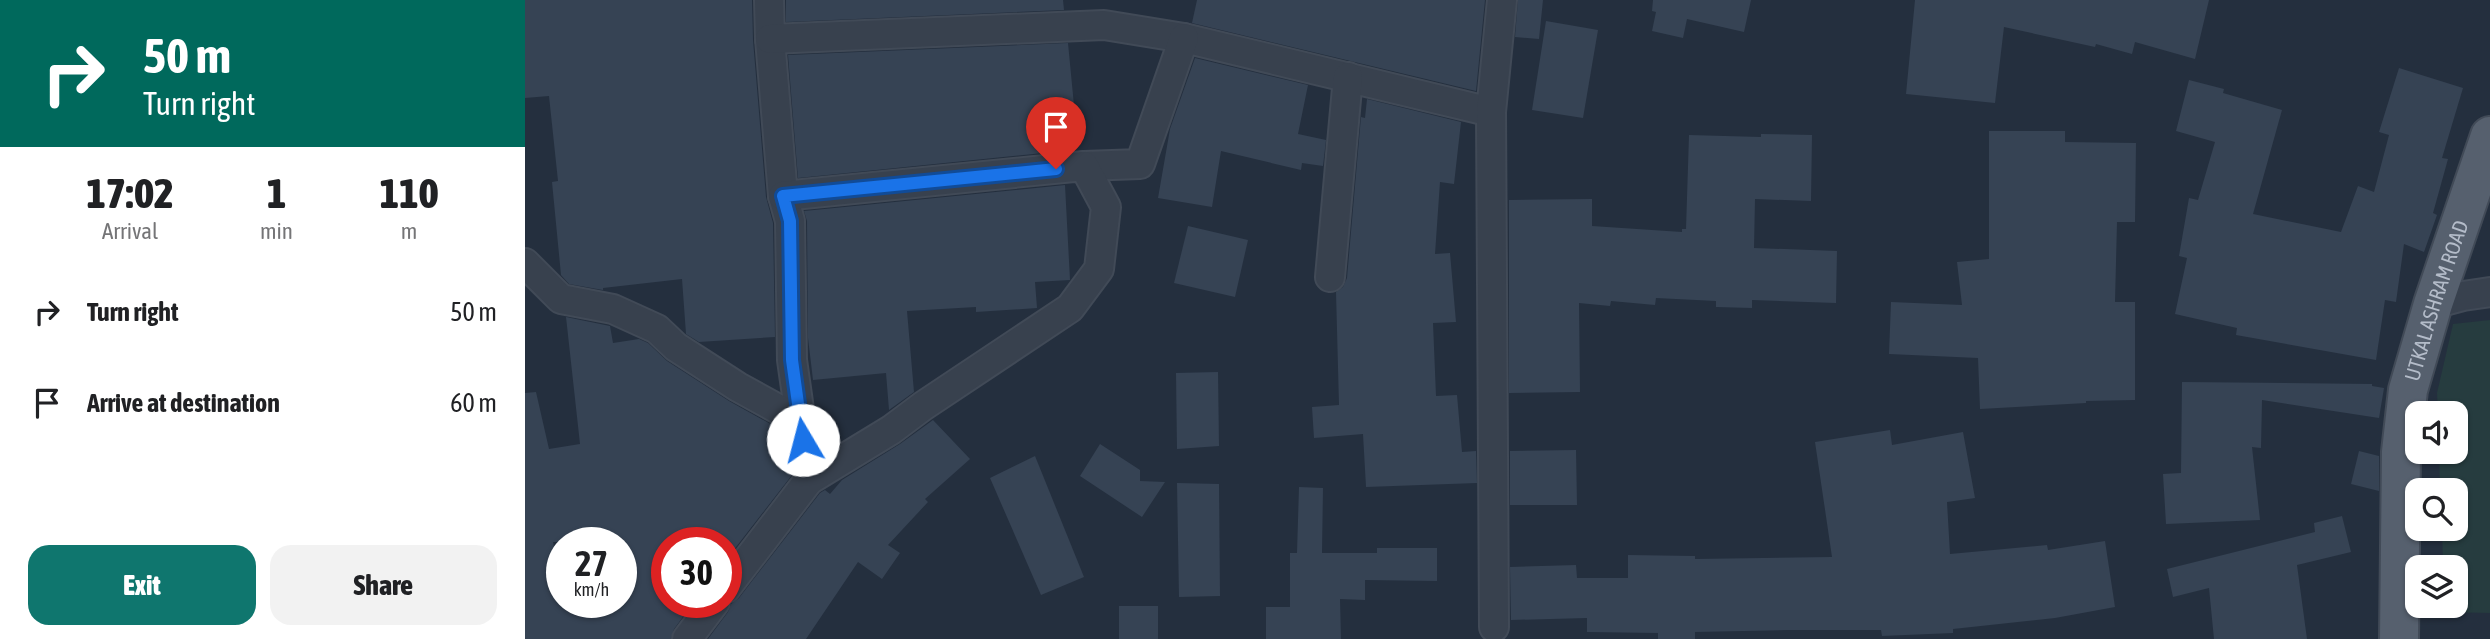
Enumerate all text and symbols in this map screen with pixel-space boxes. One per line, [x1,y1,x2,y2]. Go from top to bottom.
text: 50 m [143,27,231,83]
icon: right [28,28,119,119]
text: Turn right [143,85,256,122]
pin [1026,97,1086,169]
icon: arrive [1037,108,1075,146]
text: 17:02 [86,169,174,217]
text: 1 [267,169,286,217]
text: 110 [379,169,439,217]
street label: UTKAL ASHRAM ROAD [2399,217,2472,384]
text: Arrival [102,218,158,244]
text: min [260,218,293,244]
text: m [401,218,417,244]
icon: right [28,293,66,331]
text: Turn right [87,297,178,327]
text: 50 m [450,297,497,327]
icon: arrive [28,384,66,422]
text: Arrive at destination [87,388,280,418]
text: 60 m [450,388,497,418]
map controls [2405,401,2468,618]
button: sound [2405,401,2468,464]
position arrow [766,403,840,477]
button: search [2405,478,2468,541]
speed limit sign: 30 [651,527,742,618]
text: 27 [575,543,608,583]
button: Exit [28,545,256,625]
button: Share [270,545,497,625]
button: layers [2405,555,2468,618]
text: km/h [574,579,609,600]

